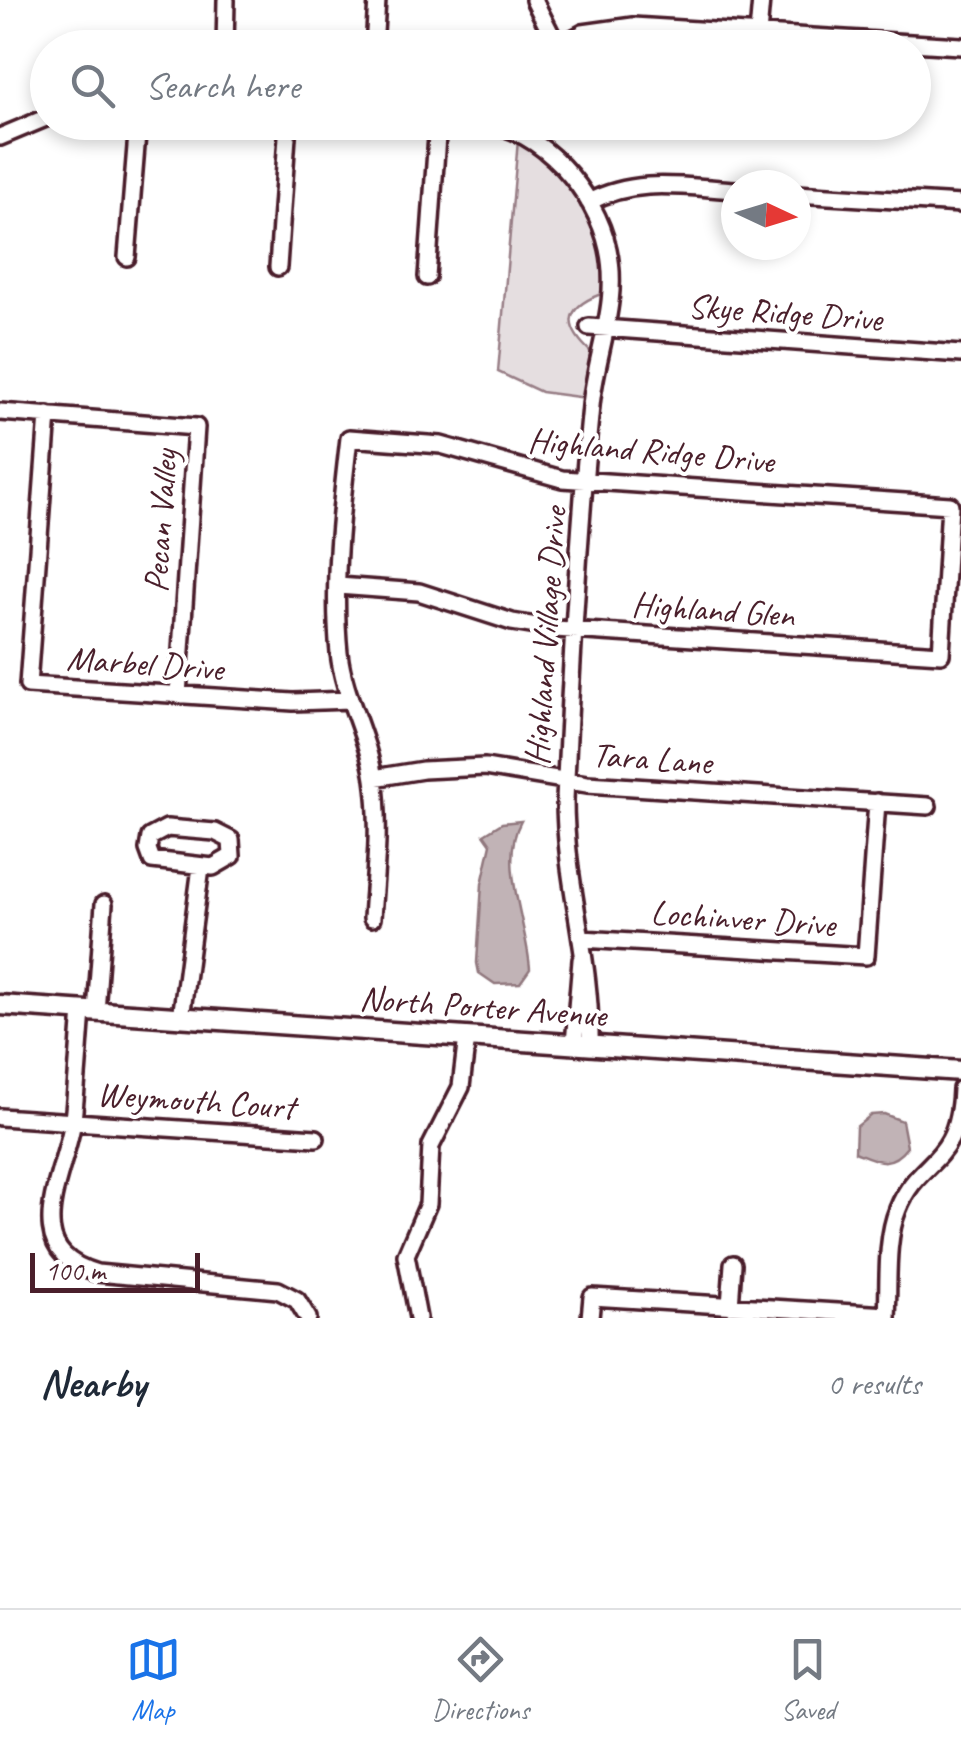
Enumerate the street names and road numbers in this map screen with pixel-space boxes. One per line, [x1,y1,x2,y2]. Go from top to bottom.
street label: Skye Ridge Drive [686,283,886,342]
street label: Highland Ridge Drive [526,417,778,484]
street label: Pecan Valley [133,446,188,594]
street label: Highland Village Drive [514,503,577,766]
street label: Highland Glen [630,581,797,638]
street label: Marbel Drive [65,636,227,692]
street label: Tara Lane [591,732,716,785]
street label: Lochinver Drive [649,890,839,948]
street label: North Porter Avenue [358,975,610,1038]
street label: Weymouth Court [96,1071,301,1130]

